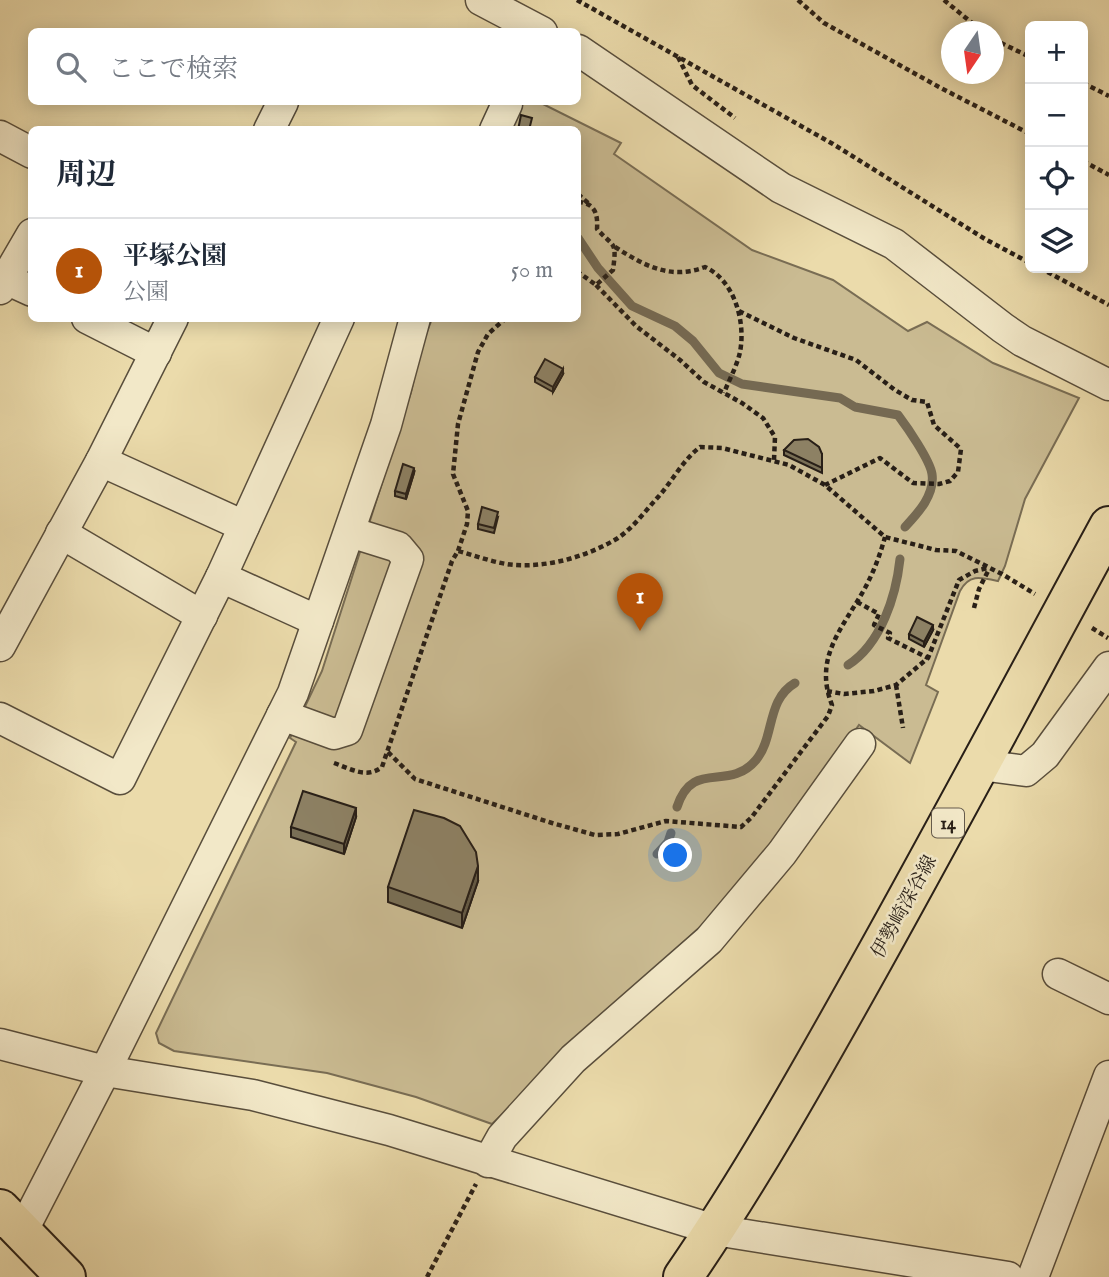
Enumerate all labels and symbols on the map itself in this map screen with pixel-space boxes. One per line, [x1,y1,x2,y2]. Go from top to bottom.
north arrow [941,21,1004,84]
pin: 1 [617,573,663,631]
road number: 14 [932,808,964,838]
your location [658,838,692,872]
street label: 伊勢崎深谷線 [867,851,943,963]

